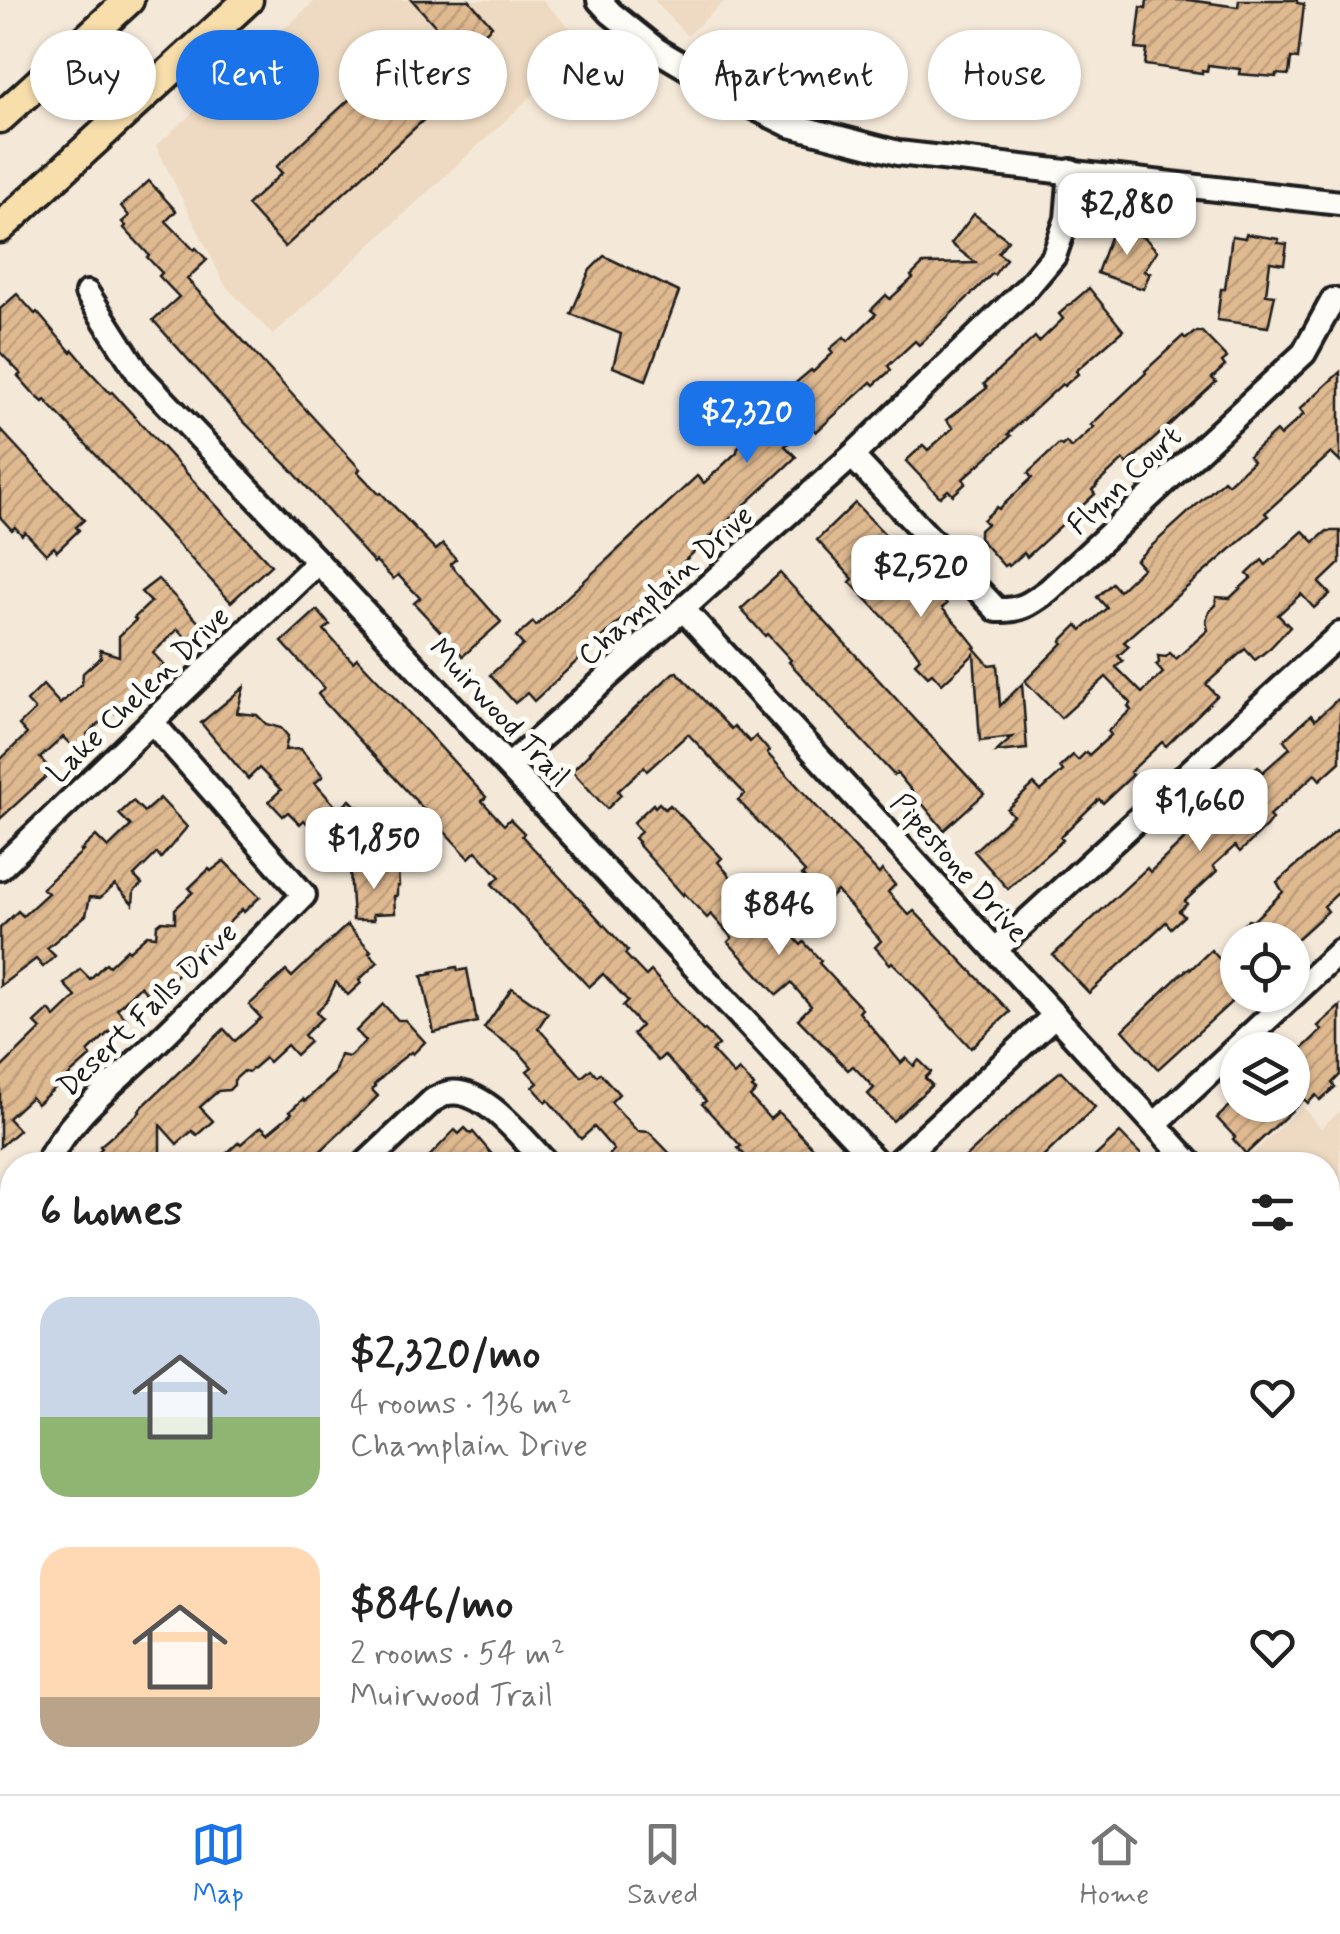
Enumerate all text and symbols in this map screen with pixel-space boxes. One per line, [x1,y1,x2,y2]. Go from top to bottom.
chip: Buy [30,30,156,120]
chip: Rent [176,30,319,120]
chip: Filters [339,30,507,120]
chip: New [527,30,659,120]
chip: Apartment [679,30,908,120]
chip: House [928,30,1081,120]
pin: $2,880 [1046,173,1208,258]
text: $2,880 [1080,184,1174,226]
pin: $2,320 [666,381,828,466]
text: $2,320 [701,392,793,434]
street label: Flynn Court [1059,418,1191,544]
street label: Champlain Drive [570,497,762,675]
pin: $2,520 [840,535,1002,620]
text: $2,520 [873,546,969,588]
street label: Lake Chelen Drive [39,598,239,792]
street label: Muirwood Trail [420,630,578,796]
pin: $1,660 [1119,769,1281,854]
text: $1,660 [1155,780,1245,822]
street label: Pipestone Drive [881,785,1036,951]
pin: $1,850 [293,807,455,892]
text: $1,850 [327,818,421,860]
pin: $846 [720,873,838,958]
text: $846 [743,884,815,926]
street label: Desert Falls Drive [49,914,247,1106]
map controls [1220,922,1310,1122]
button: locate [1220,922,1310,1012]
button: layers [1220,1032,1310,1122]
text: 6 homes [40,1185,183,1240]
icon: filters [1245,1185,1300,1240]
text: $2,320/mo [350,1328,540,1383]
icon: home [120,1337,240,1457]
icon: heart [1245,1370,1300,1425]
text: 4 rooms · 136 m² [350,1383,572,1425]
text: Champlain Drive [350,1425,588,1467]
text: $846/mo [350,1578,513,1633]
icon: home [120,1587,240,1707]
icon: heart [1245,1620,1300,1675]
text: 2 rooms · 54 m² [350,1633,565,1675]
text: Muirwood Trail [350,1675,553,1717]
tab: Map [191,1817,246,1914]
tab: Saved [627,1817,698,1914]
tab: Home [1080,1817,1149,1914]

